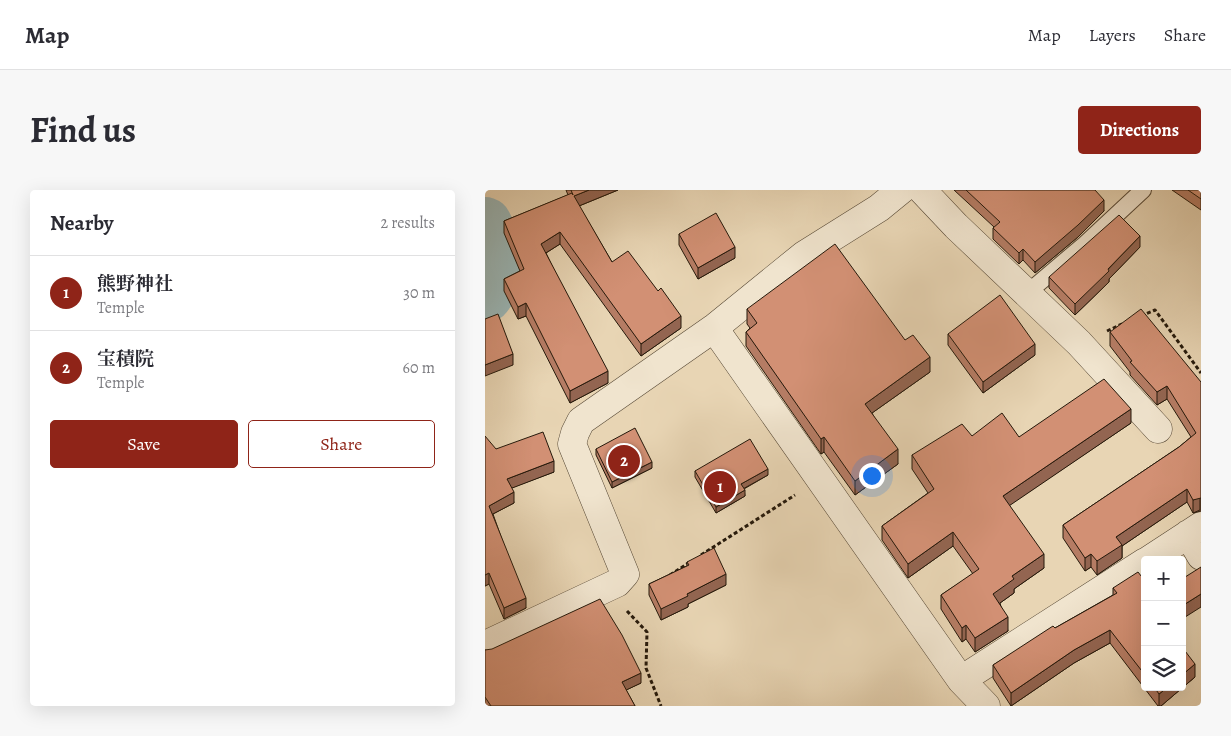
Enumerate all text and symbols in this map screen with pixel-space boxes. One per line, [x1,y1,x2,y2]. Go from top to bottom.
text: Map [25,19,69,51]
text: Map [1028,23,1061,47]
text: Layers [1089,23,1136,47]
text: Share [1164,23,1206,47]
text: Find us [30,106,136,154]
button: Directions [1078,106,1201,154]
text: Nearby [50,209,113,237]
text: 2 results [380,212,435,234]
text: 熊野神社 [97,271,173,297]
text: 1 [63,282,69,304]
text: 30 m [403,282,435,304]
text: Temple [97,297,145,319]
text: 宝積院 [97,346,154,372]
text: 2 [62,357,70,379]
text: 60 m [403,357,435,379]
text: Temple [97,372,145,394]
button: Save [50,420,238,468]
button: Share [248,420,435,468]
pin: 2 [608,442,640,480]
your location [859,463,885,489]
pin: 1 [704,468,736,506]
map controls [1141,556,1186,691]
button: + [1141,556,1186,601]
button: − [1141,601,1186,646]
button: layers [1141,646,1186,691]

